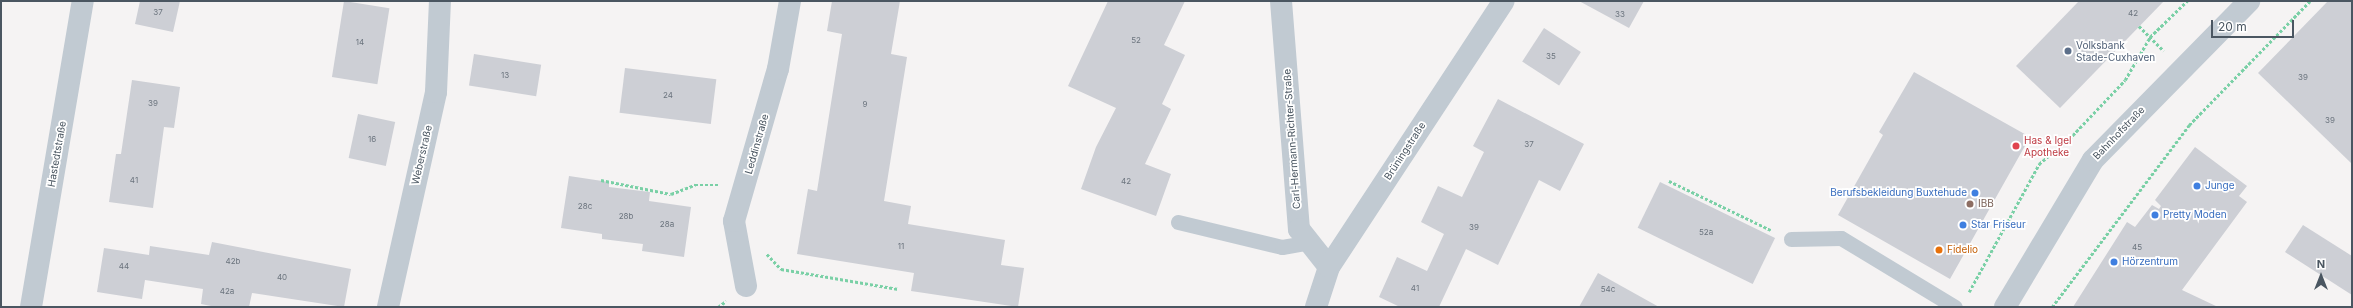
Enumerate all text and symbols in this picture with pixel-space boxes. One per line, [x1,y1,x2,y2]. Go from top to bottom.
house number: 37 [153,8,163,18]
house number: 42 [2128,9,2138,19]
house number: 33 [1615,10,1625,20]
scale bar [2213,12,2296,38]
text: 20 m [2218,19,2247,34]
house number: 52 [1131,36,1141,46]
house number: 14 [356,38,364,48]
place label: Volksbank Stade-Cuxhaven [2076,39,2155,62]
marker: Volksbank Stade-Cuxhaven [2063,46,2073,56]
house number: 35 [1546,52,1556,62]
street label: Carl-Hermann-Richter-Straße [1281,69,1303,209]
house number: 13 [501,71,509,81]
house number: 39 [2298,73,2308,83]
house number: 24 [663,91,673,101]
house number: 39 [148,99,158,109]
house number: 9 [863,100,867,110]
street label: Bahnhofstraße [2091,104,2147,162]
street label: Leddinstraße [743,113,771,175]
house number: 39 [2325,116,2335,126]
street label: Hastedtstraße [45,120,69,188]
street label: Brüningstraße [1382,120,1428,182]
street label: Weberstraße [409,124,435,186]
place label: Has & Igel Apotheke [2024,134,2071,158]
house number: 16 [368,135,376,145]
house number: 37 [1524,140,1534,150]
marker: Has & Igel Apotheke [2011,141,2021,151]
house number: 41 [130,176,138,186]
house number: 42 [1121,177,1131,187]
place label: Junge [2205,180,2234,192]
marker: Junge [2192,181,2202,191]
place label: Berufsbekleidung Buxtehude [1830,187,1967,199]
marker: Berufsbekleidung Buxtehude [1970,188,1980,198]
place label: IBB [1978,198,1994,210]
marker: IBB [1965,199,1975,209]
house number: 28c [578,202,592,212]
place label: Pretty Moden [2163,209,2227,221]
marker: Pretty Moden [2150,210,2160,220]
house number: 28b [619,212,633,222]
place label: Star Friseur [1971,219,2026,231]
house number: 28a [660,220,674,230]
marker: Star Friseur [1958,220,1968,230]
house number: 39 [1469,223,1479,233]
house number: 52a [1699,228,1713,238]
house number: 11 [898,242,904,252]
house number: 45 [2132,243,2142,253]
place label: Fidelio [1947,244,1978,256]
marker: Fidelio [1934,245,1944,255]
place label: Hörzentrum [2122,256,2178,268]
north arrow [2301,256,2341,296]
house number: 42b [226,257,240,267]
marker: Hörzentrum [2109,257,2119,267]
text: N [2317,257,2325,271]
house number: 44 [119,262,129,272]
house number: 40 [277,273,287,283]
house number: 41 [1411,284,1419,294]
house number: 54c [1601,285,1615,295]
house number: 42a [220,287,234,297]

